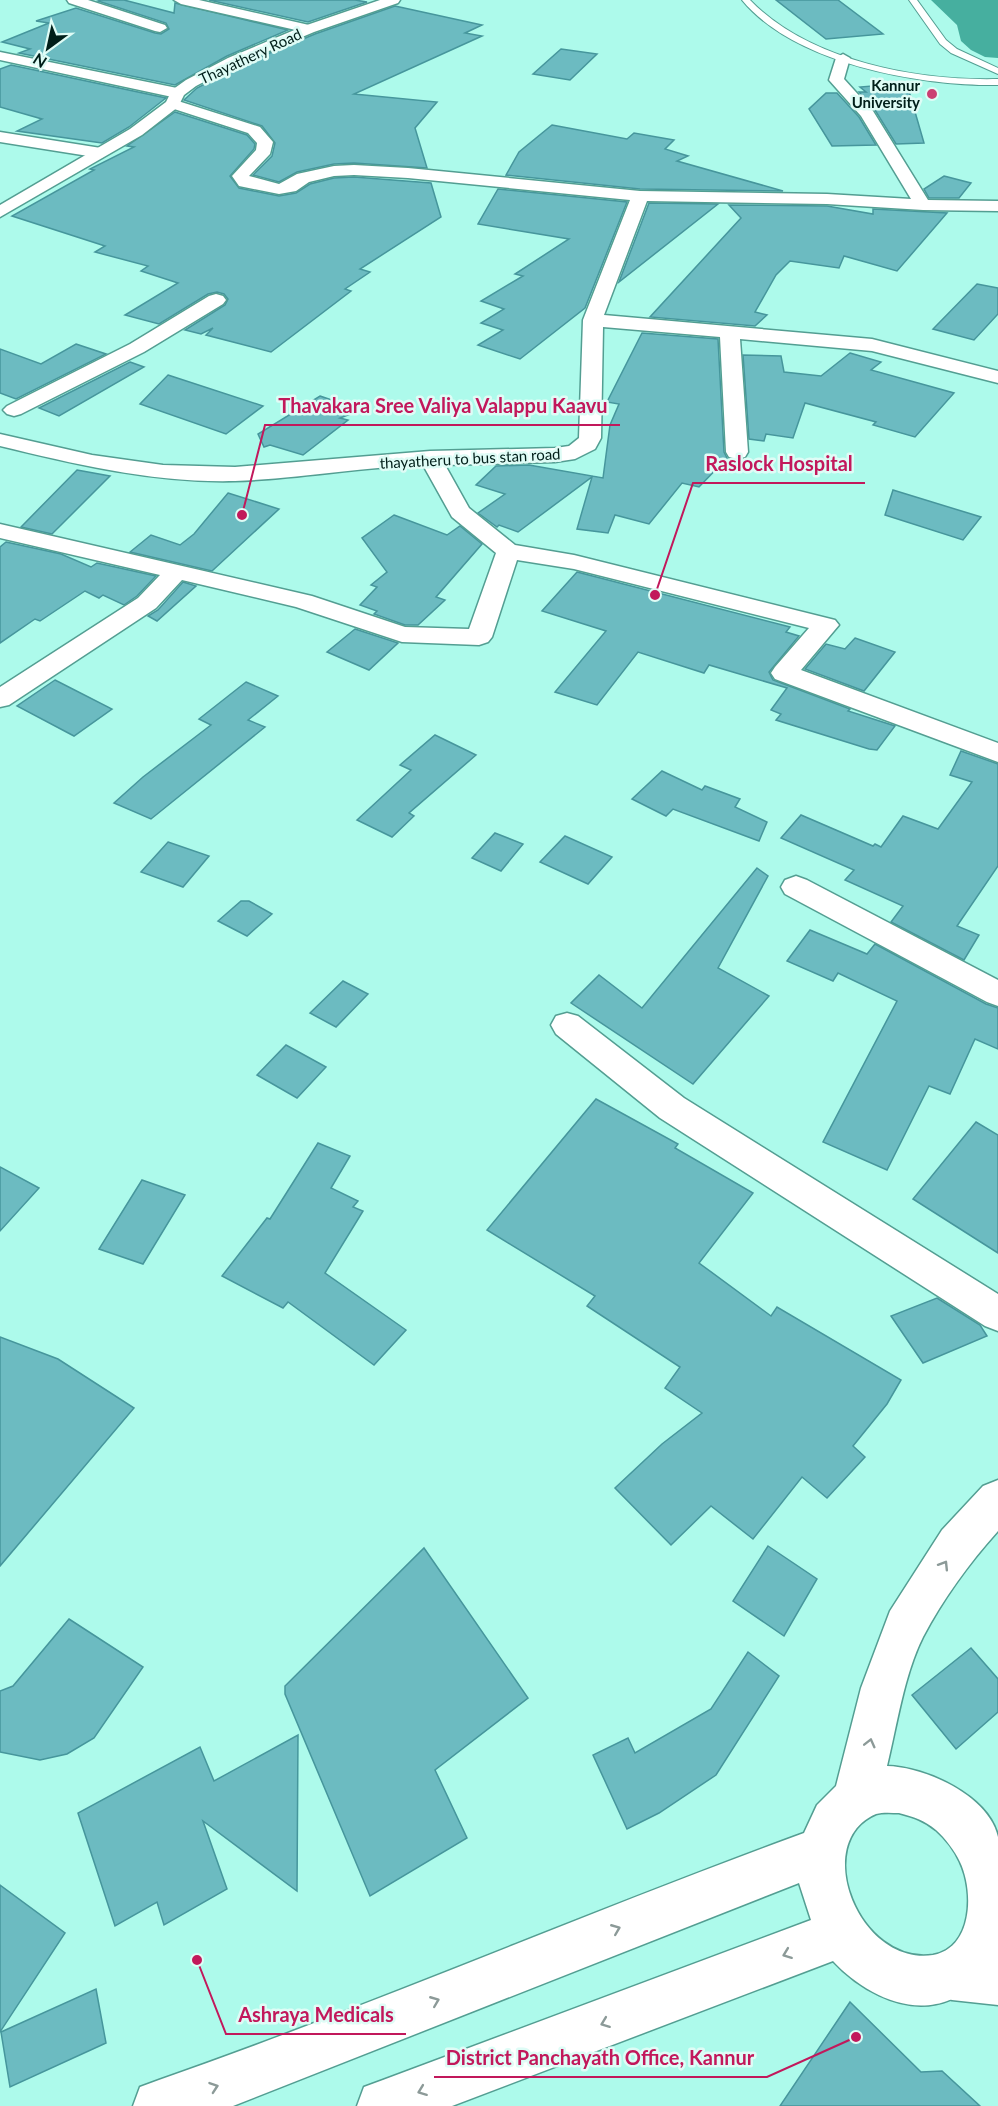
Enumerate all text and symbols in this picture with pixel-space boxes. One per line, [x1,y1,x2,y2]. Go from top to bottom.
north arrow [18,18,78,78]
street label: Thayathery Road [196,24,304,88]
text: N [29,50,50,72]
place label: Kannur University [852,76,920,111]
marker: Kannur University [925,87,939,101]
callout: Thavakara Sree Valiya Valappu Kaavu [265,387,620,425]
text: Thavakara Sree Valiya Valappu Kaavu [278,393,608,417]
street label: thayatheru to bus stan road [379,444,561,472]
callout: Raslock Hospital [693,445,865,483]
text: Raslock Hospital [705,451,853,475]
one-way arrow [937,1561,948,1572]
one-way arrow [862,1739,875,1749]
one-way arrow [610,1924,621,1936]
one-way arrow [782,1947,793,1959]
callout: Ashraya Medicals [226,1996,406,2034]
one-way arrow [429,1996,440,2008]
text: Ashraya Medicals [237,2002,394,2026]
one-way arrow [600,2015,610,2028]
callout: District Panchayath Office, Kannur [434,2039,767,2077]
text: District Panchayath Office, Kannur [446,2045,755,2069]
one-way arrow [208,2082,219,2095]
one-way arrow [417,2084,428,2097]

